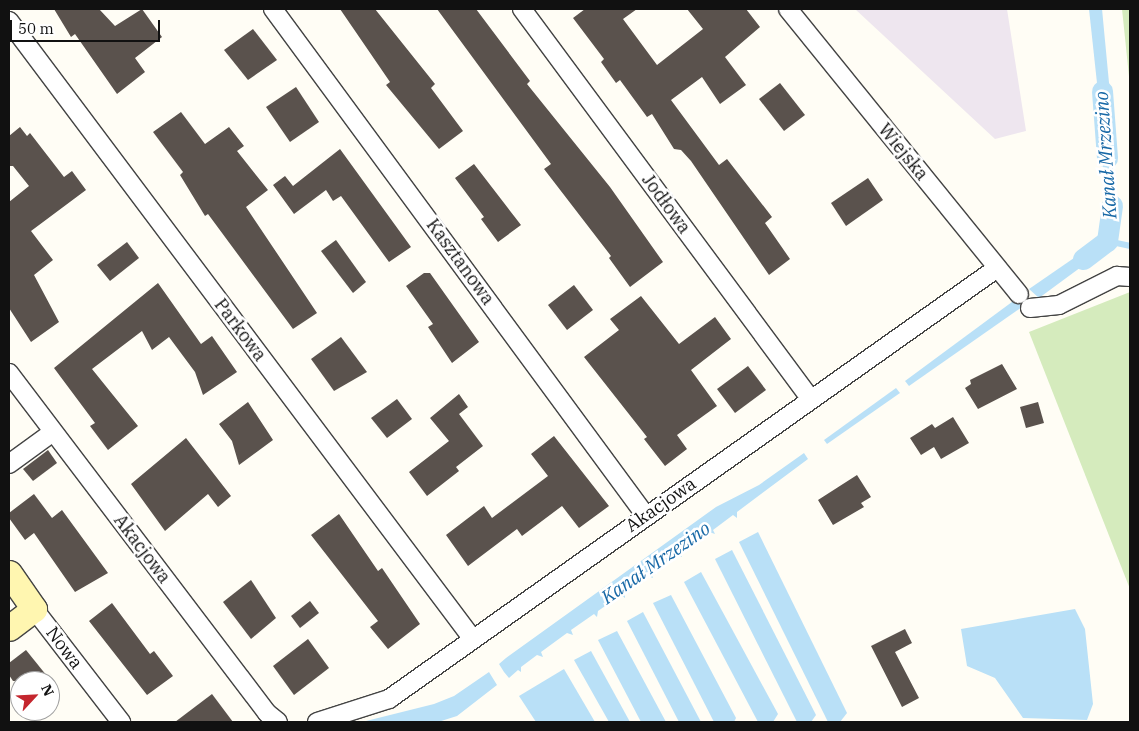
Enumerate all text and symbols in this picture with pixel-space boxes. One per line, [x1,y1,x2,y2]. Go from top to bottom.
scale bar [12,10,162,42]
text: 50 m [18,19,54,38]
water label: Kanał Mrzezino [1090,90,1122,220]
street label: Wiejska [874,119,932,185]
street label: Jodłowa [637,170,695,238]
street label: Kasztanowa [422,215,498,309]
street label: Parkowa [209,294,271,366]
street label: Akacjowa [622,473,700,537]
street label: Akacjowa [109,510,175,588]
water label: Kanał Mrzezino [597,517,715,609]
street label: Nowa [41,622,87,674]
north arrow [10,671,60,721]
text: N [37,681,58,699]

